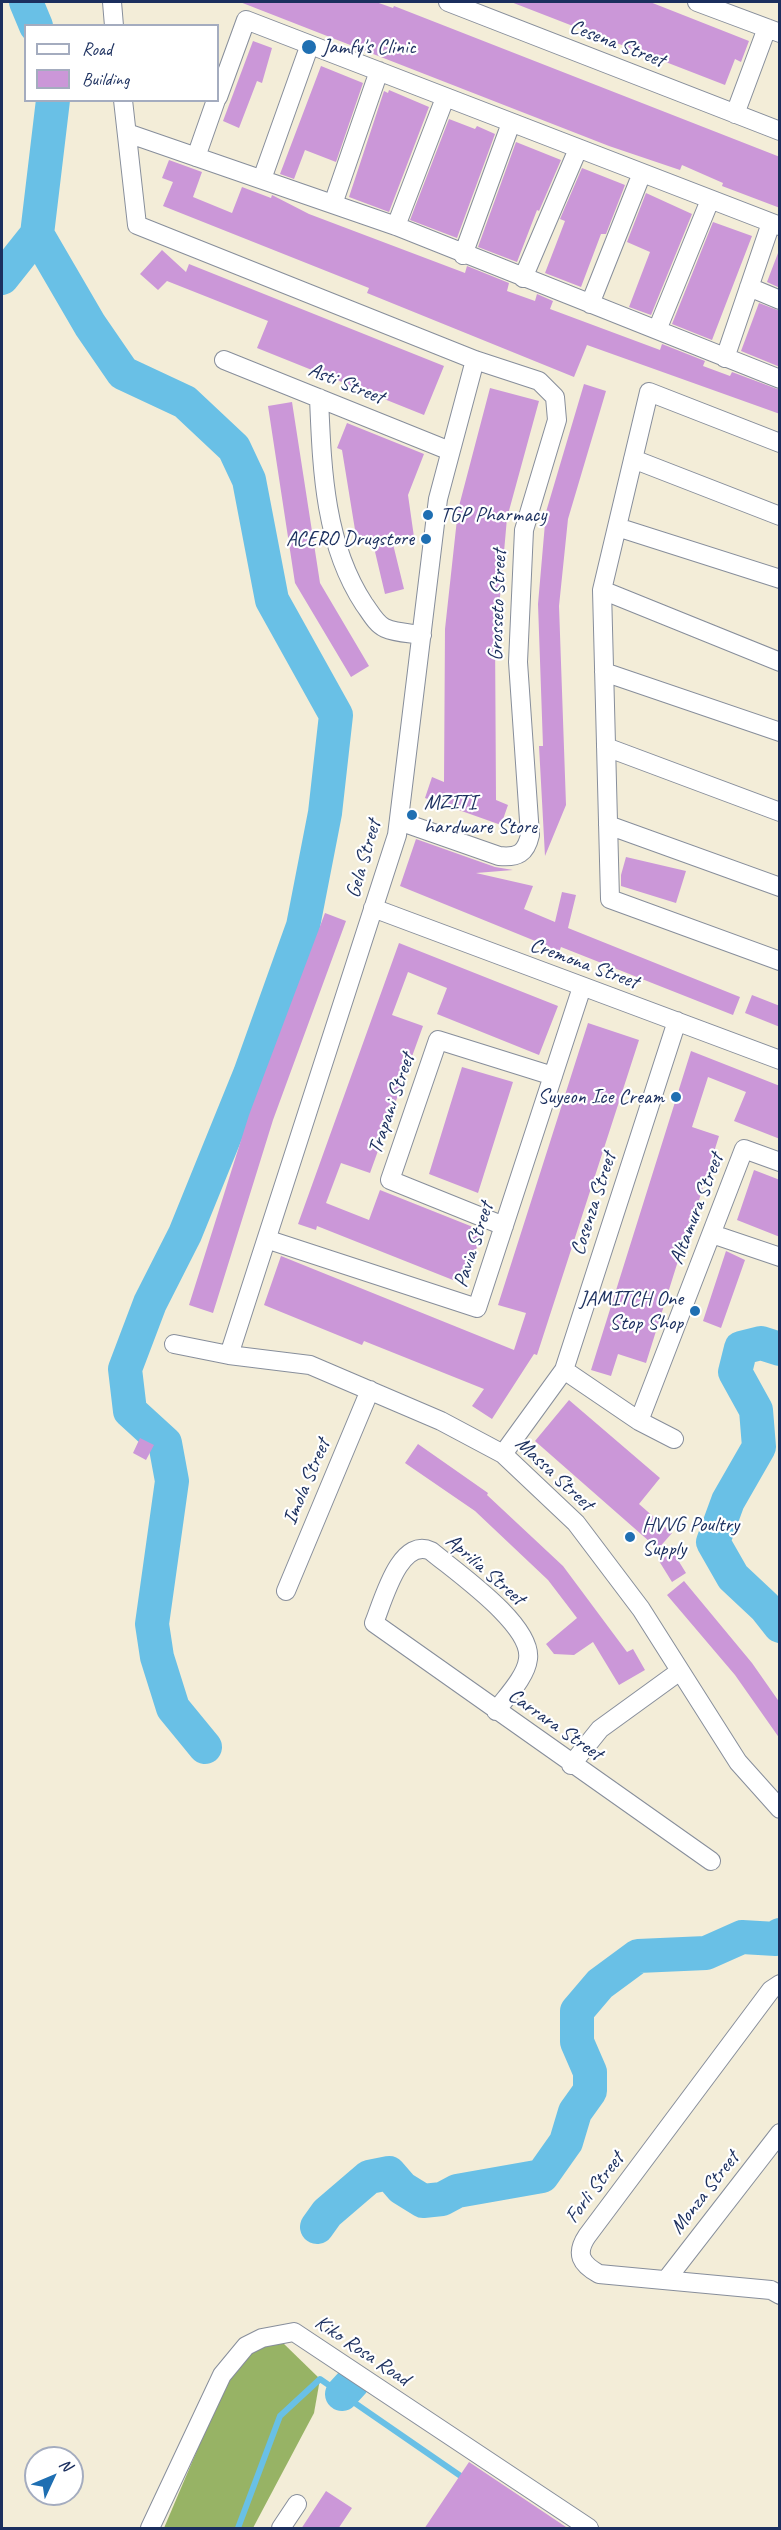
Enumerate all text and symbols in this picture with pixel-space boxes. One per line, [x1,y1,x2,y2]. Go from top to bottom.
street label: Cesena Street [566,14,668,74]
legend [24,24,219,102]
place label: Jamfy's Clinic [322,34,416,60]
text: Road [82,38,112,60]
marker: Jamfy's Clinic [300,38,318,56]
text: Building [82,68,129,90]
street label: Asti Street [305,357,387,411]
place label: TGP Pharmacy [440,502,546,528]
marker: TGP Pharmacy [421,508,435,522]
place label: ACERO Drugstore [286,526,414,552]
marker: ACERO Drugstore [419,532,433,546]
street label: Grosseto Street [483,549,513,661]
place label: MZITI hardware Store [424,790,537,840]
marker: MZITI hardware Store [405,808,419,822]
street label: Gela Street [341,817,387,901]
street label: Cremona Street [526,933,642,995]
street label: Trapani Street [363,1050,421,1158]
place label: Suyeon Ice Cream [537,1084,664,1110]
marker: Suyeon Ice Cream [669,1090,683,1104]
street label: Cosenza Street [566,1149,622,1259]
street label: Altamura Street [664,1150,730,1268]
street label: Pavia Street [448,1199,500,1291]
place label: JAMITCH One Stop Shop [579,1286,683,1336]
marker: JAMITCH One Stop Shop [688,1304,702,1318]
street label: Massa Street [510,1431,598,1517]
street label: Imola Street [278,1435,336,1529]
place label: HVVG Poultry Supply [642,1512,739,1562]
street label: Aprilia Street [440,1529,530,1611]
marker: HVVG Poultry Supply [623,1530,637,1544]
street label: Carrara Street [503,1683,607,1767]
street label: Monza Street [665,2147,745,2239]
street label: Forli Street [560,2148,630,2228]
street label: Kiko Rosa Road [310,2310,414,2392]
north arrow [24,2446,84,2506]
text: N [55,2454,76,2475]

